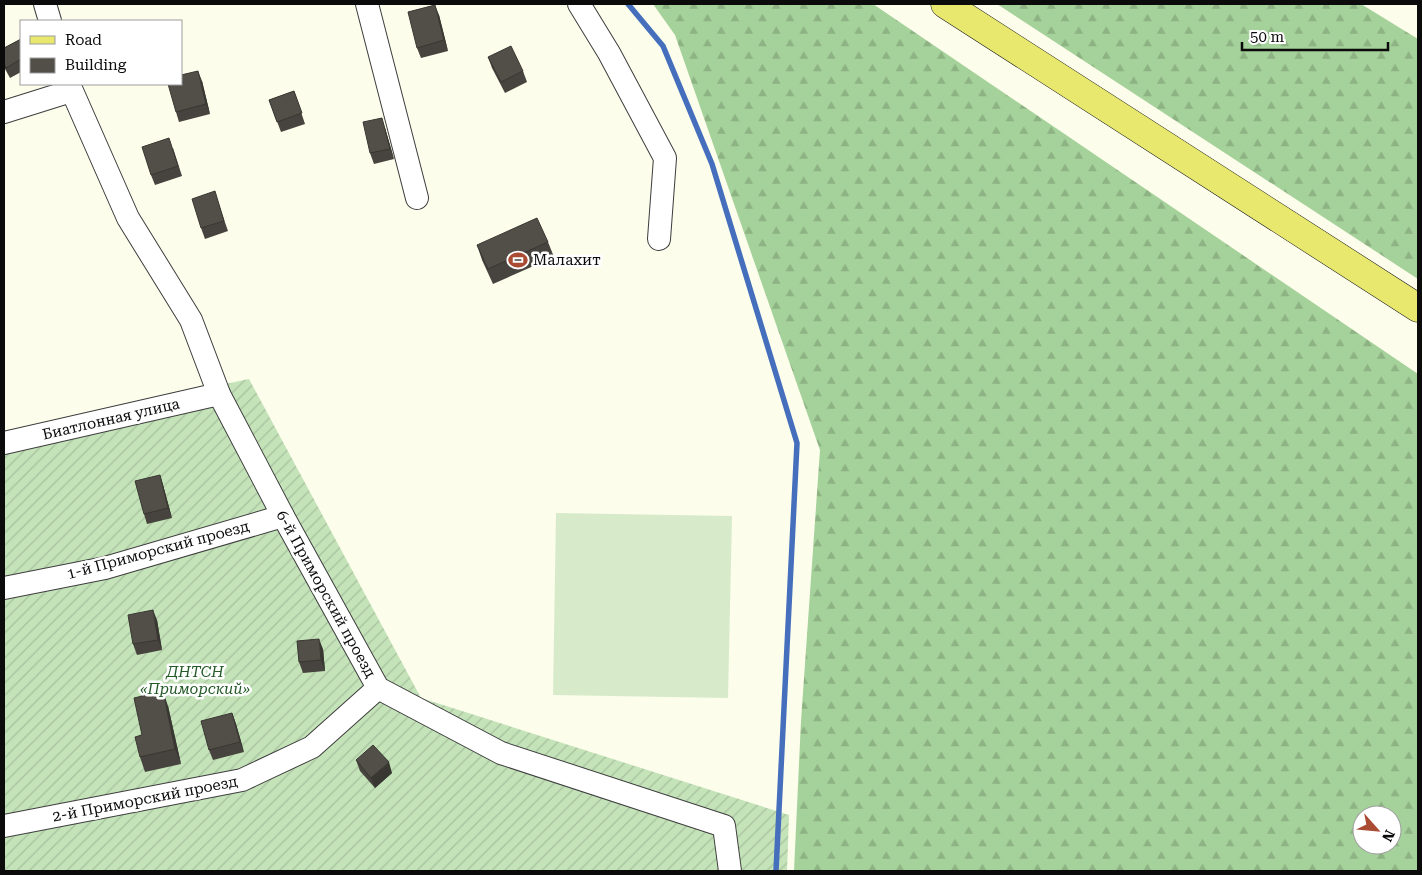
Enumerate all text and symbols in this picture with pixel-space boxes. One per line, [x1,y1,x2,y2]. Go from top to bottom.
legend [20,20,182,85]
scale bar [1242,20,1388,52]
text: 50 m [1250,28,1285,46]
text: Road [65,31,102,49]
text: Building [65,56,127,74]
sports icon: Малахит [507,249,529,271]
place label: Малахит [533,251,601,269]
street label: Биатлонная улица [41,394,181,444]
street label: 6-й Приморский проезд [273,507,380,681]
street label: 1-й Приморский проезд [65,517,252,583]
park label: ДНТСН «Приморский» [140,663,250,698]
street label: 2-й Приморский проезд [51,772,240,826]
north arrow [1352,805,1402,855]
text: N [1379,827,1398,845]

